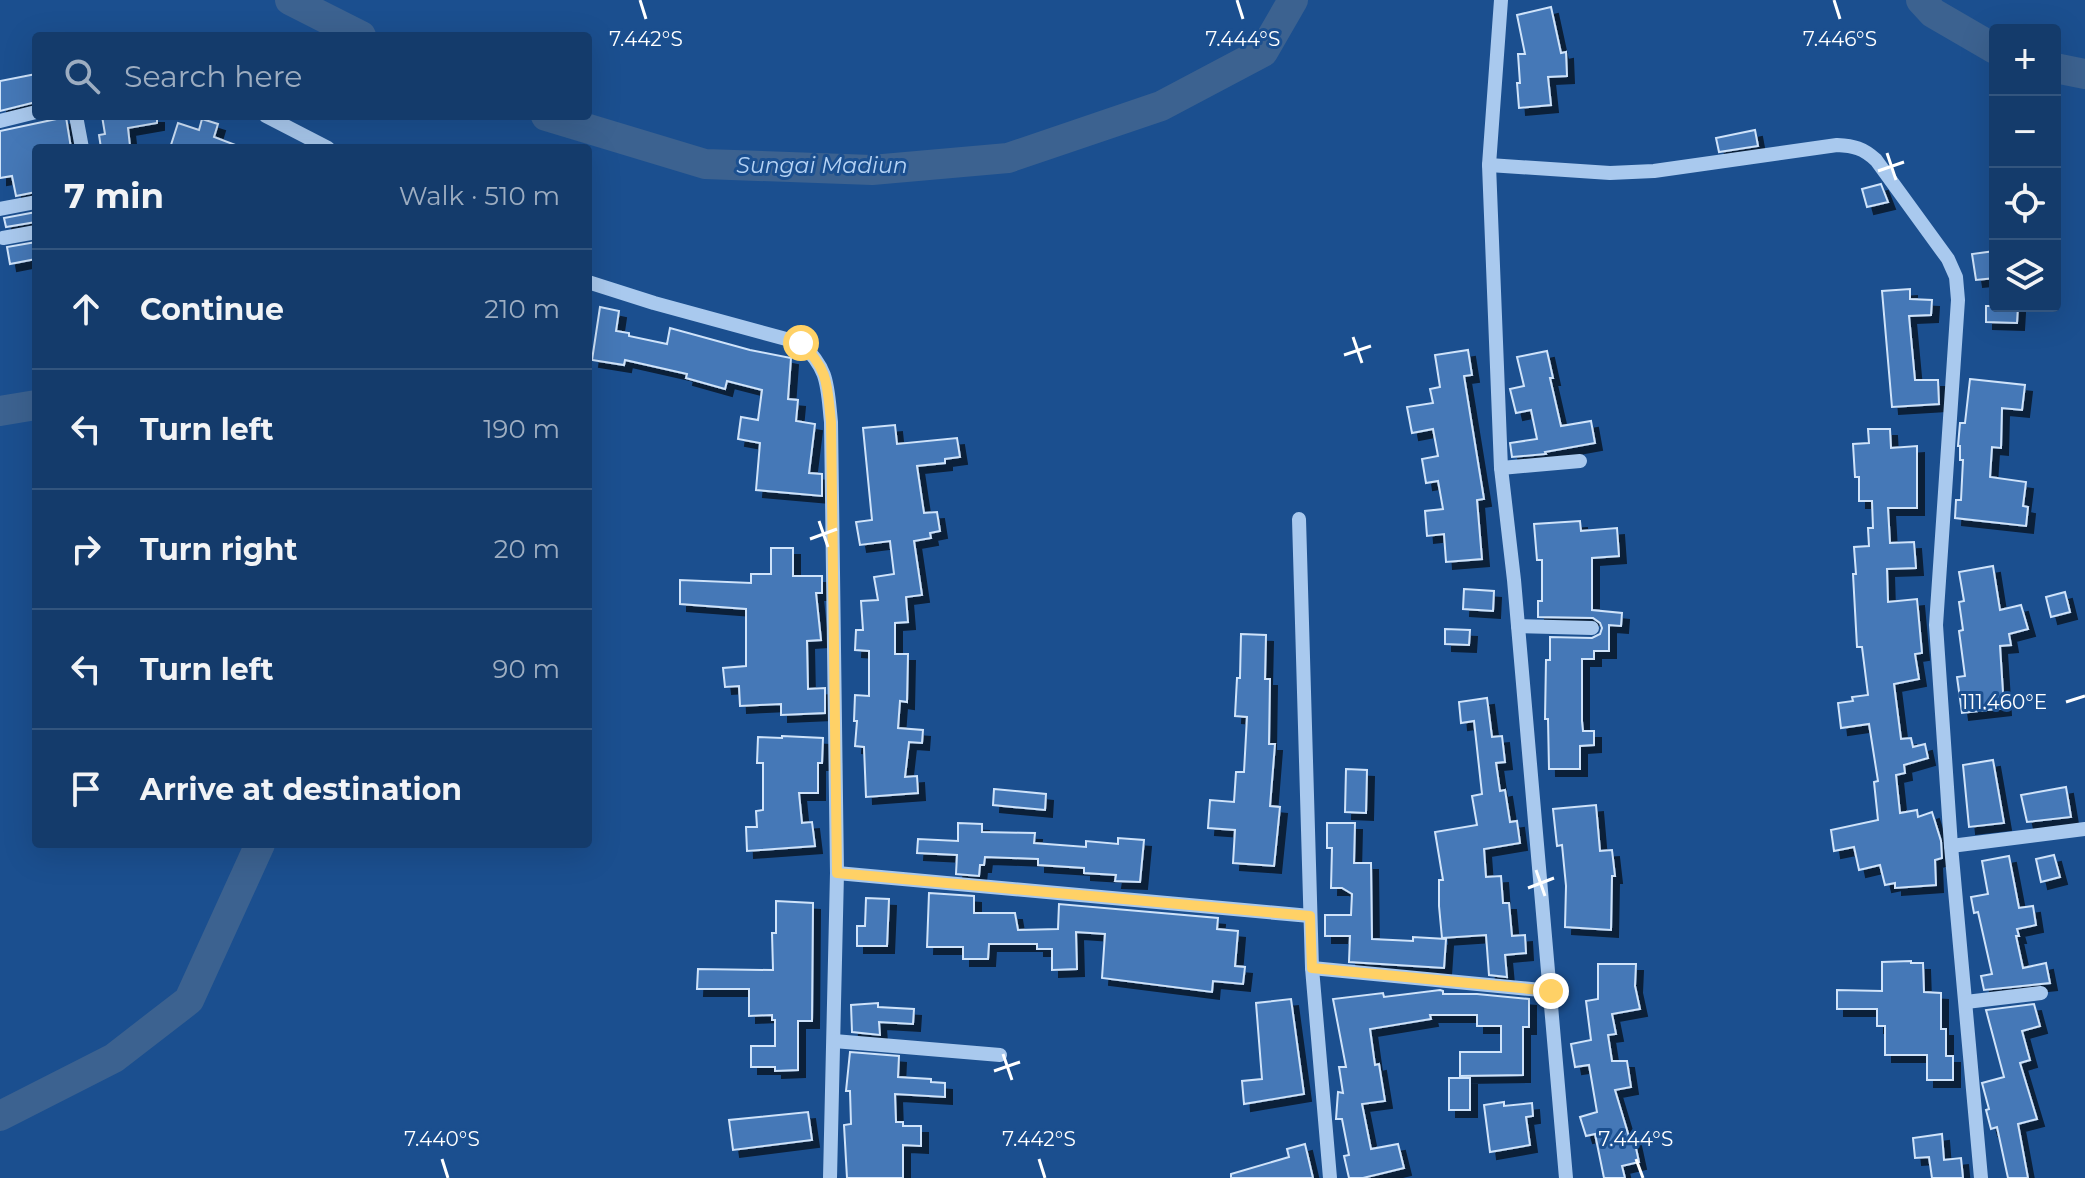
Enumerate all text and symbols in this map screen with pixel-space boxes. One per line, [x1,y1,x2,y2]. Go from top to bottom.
map controls [1989,24,2061,312]
button: + [1989,24,2061,96]
text: 7.442°S [609,27,683,51]
text: 7.444°S [1206,27,1280,51]
text: 7.446°S [1803,27,1877,51]
search box [32,32,592,120]
icon: search [60,54,104,98]
text: Search here [124,58,302,95]
button: − [1989,96,2061,168]
water label: Sungai Madiun [736,152,908,179]
button: locate [1989,168,2061,240]
text: 7 min [64,175,164,217]
text: Walk · 510 m [399,180,560,212]
button: layers [1989,240,2061,312]
icon: ahead [64,287,108,331]
text: Continue [140,291,284,328]
text: 210 m [484,293,560,325]
route start [783,325,819,361]
icon: left [64,407,108,451]
text: Turn left [140,411,273,448]
text: 190 m [483,413,560,445]
icon: right [64,527,108,571]
text: Turn right [140,531,297,568]
text: 20 m [494,533,560,565]
icon: left [64,647,108,691]
text: Turn left [140,651,273,688]
text: 90 m [493,653,560,685]
text: 111.460°E [1961,690,2047,714]
icon: arrive [64,767,108,811]
text: Arrive at destination [140,771,462,808]
route end [1533,973,1569,1009]
text: 7.440°S [404,1127,480,1151]
text: 7.442°S [1002,1127,1076,1151]
text: 7.444°S [1599,1127,1673,1151]

